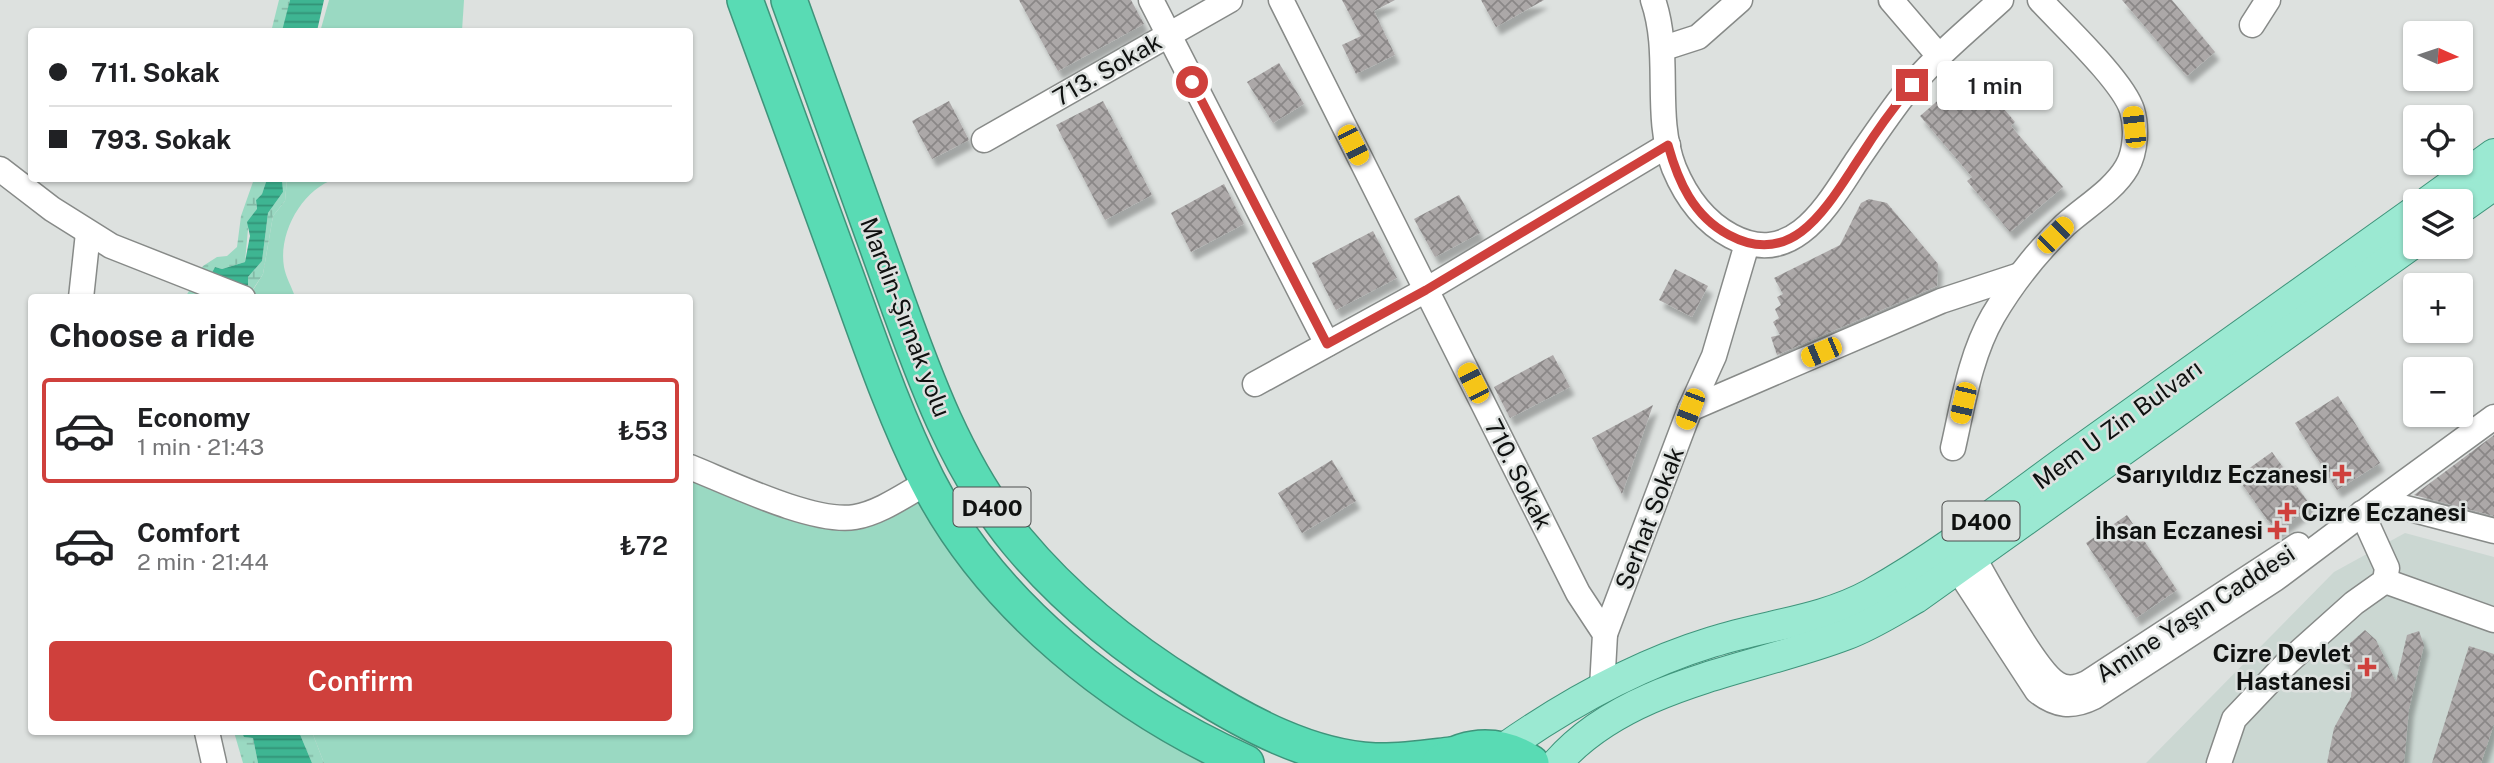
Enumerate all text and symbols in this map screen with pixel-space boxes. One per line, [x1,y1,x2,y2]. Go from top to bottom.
north arrow [2403,21,2473,91]
map controls [2403,21,2473,427]
street label: 713. Sokak [1048,27,1166,111]
text: 711. Sokak [91,57,220,88]
callout: 1 min [1937,60,2052,110]
route start [1176,66,1208,98]
route end [1896,69,1928,101]
text: 1 min [1968,72,2022,99]
car [2122,105,2147,149]
button: locate [2403,105,2473,175]
car [1335,122,1372,168]
text: 793. Sokak [91,124,231,155]
button: layers [2403,189,2473,259]
street label: Mardin-Şırnak yolu [855,213,957,421]
car [2033,213,2078,257]
button: + [2403,273,2473,343]
text: Choose a ride [49,317,255,354]
car [1798,334,1845,370]
street label: Mem U Zin Bulvarı [2027,353,2207,495]
button: − [2403,357,2473,427]
car [1455,360,1492,406]
car [1949,380,1978,426]
car [1673,386,1708,432]
icon: car [53,399,116,462]
text: Economy [137,402,250,433]
street label: 710. Sokak [1479,414,1559,534]
text: ₺53 [618,415,668,446]
text: 1 min · 21:43 [137,433,264,460]
street label: Serhat Sokak [1609,443,1689,593]
place label: Sarıyıldız Eczanesi [2115,460,2328,488]
marker: Sarıyıldız Eczanesi [2334,466,2350,482]
road number: D400 [954,488,1030,526]
place label: Cizre Eczanesi [2301,498,2466,526]
road number: D400 [1942,502,2020,540]
marker: Cizre Eczanesi [2279,504,2295,520]
icon: car [53,514,116,577]
place label: İhsan Eczanesi [2095,516,2263,544]
text: Comfort [137,517,240,548]
marker: İhsan Eczanesi [2269,522,2285,538]
text: ₺72 [620,530,668,561]
street label: Amine Yaşın Caddesi [2091,538,2299,688]
text: 2 min · 21:44 [137,548,269,575]
place label: Cizre Devlet Hastanesi [2213,639,2351,695]
button: Confirm [49,641,672,721]
marker: Cizre Devlet Hastanesi [2357,657,2377,677]

